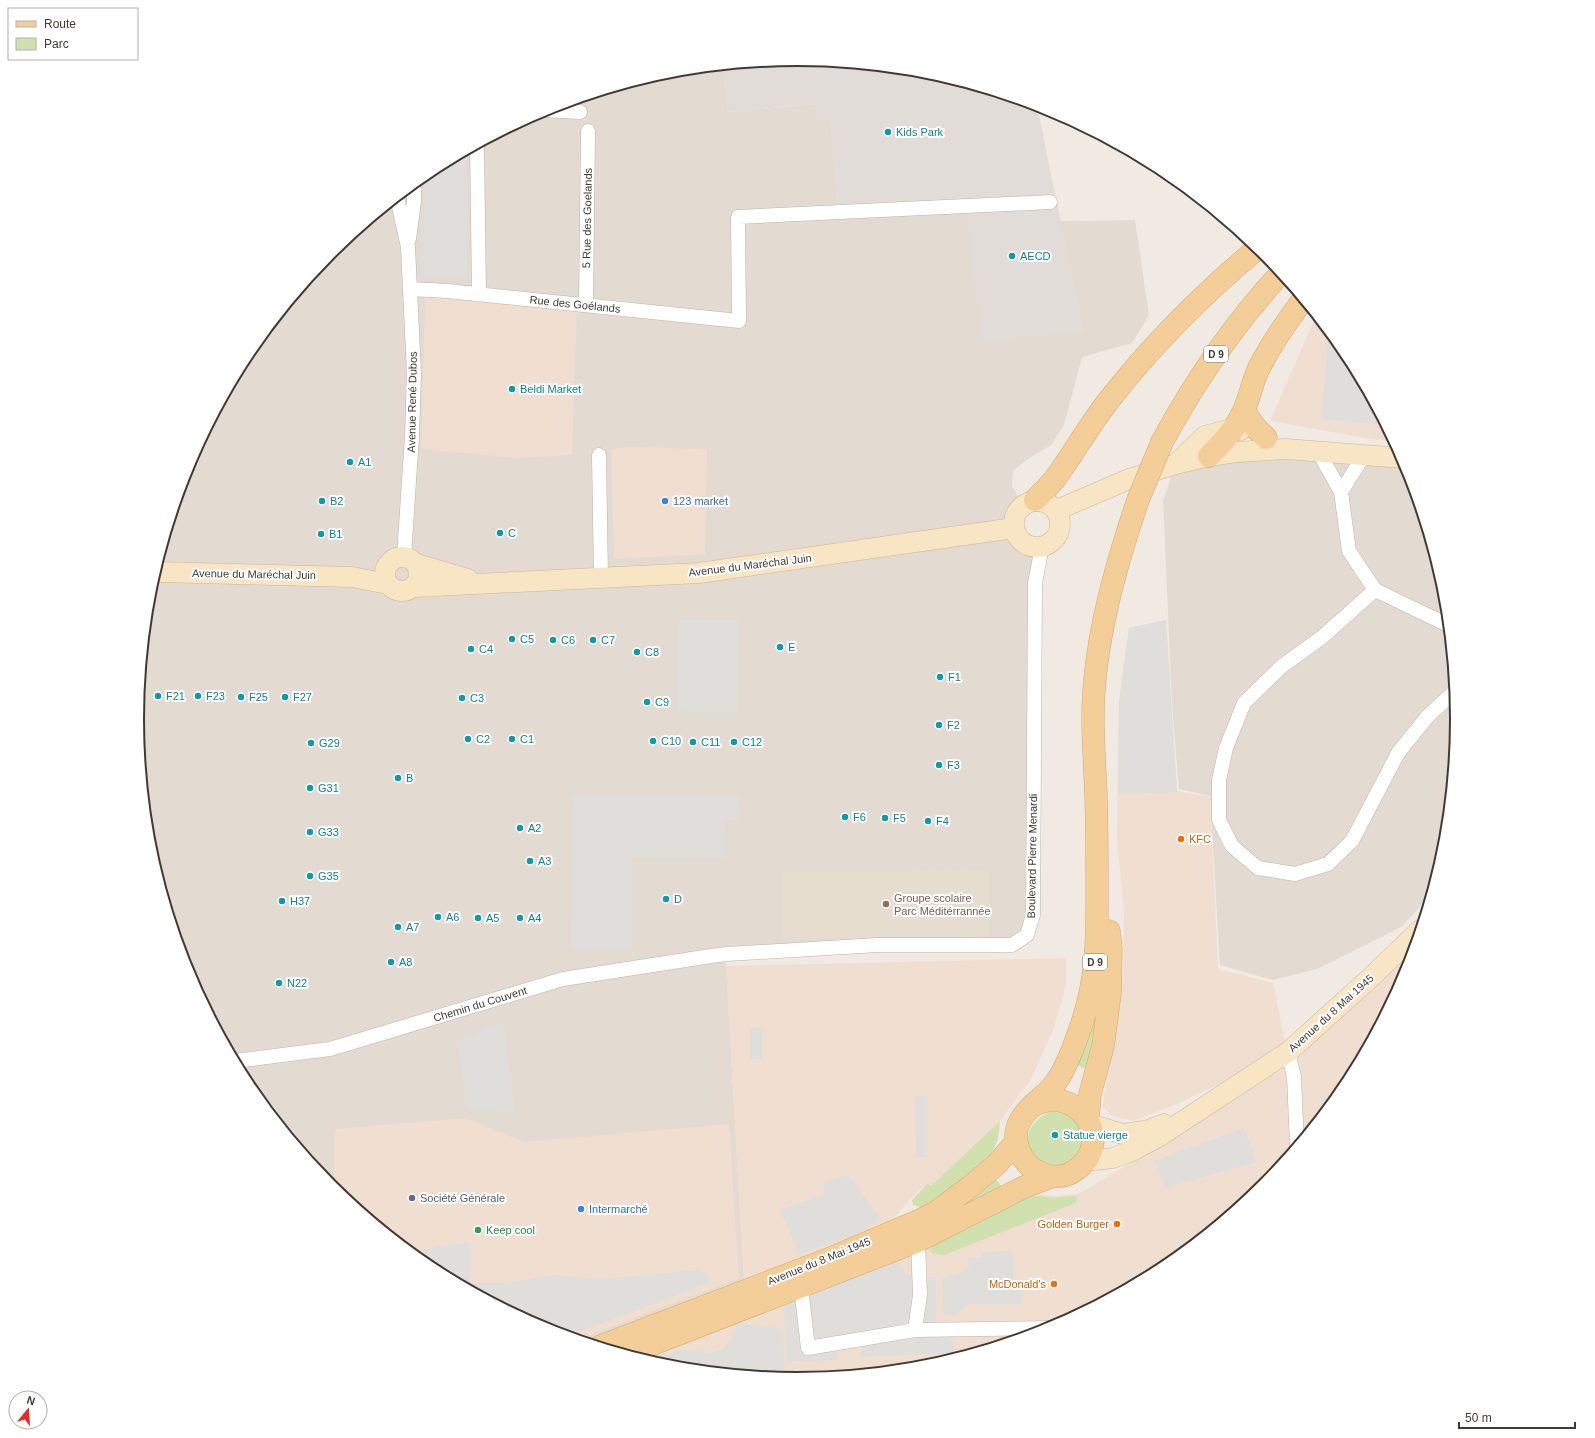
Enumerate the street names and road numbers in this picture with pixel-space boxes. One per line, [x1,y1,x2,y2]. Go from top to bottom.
street label: 5 Rue des Goelands [580,167,594,268]
street label: Rue des Goélands [529,293,621,315]
road number: D 9 [1204,346,1228,362]
street label: Avenue René Dubos [405,351,419,453]
street label: Avenue du Maréchal Juin [688,551,812,579]
street label: Avenue du Maréchal Juin [192,567,316,581]
street label: Boulevard Pierre Menardi [1025,794,1039,918]
road number: D 9 [1083,954,1107,970]
street label: Avenue du 8 Mai 1945 [1286,972,1376,1054]
street label: Chemin du Couvent [432,984,528,1024]
street label: Avenue du 8 Mai 1945 [766,1235,872,1287]

